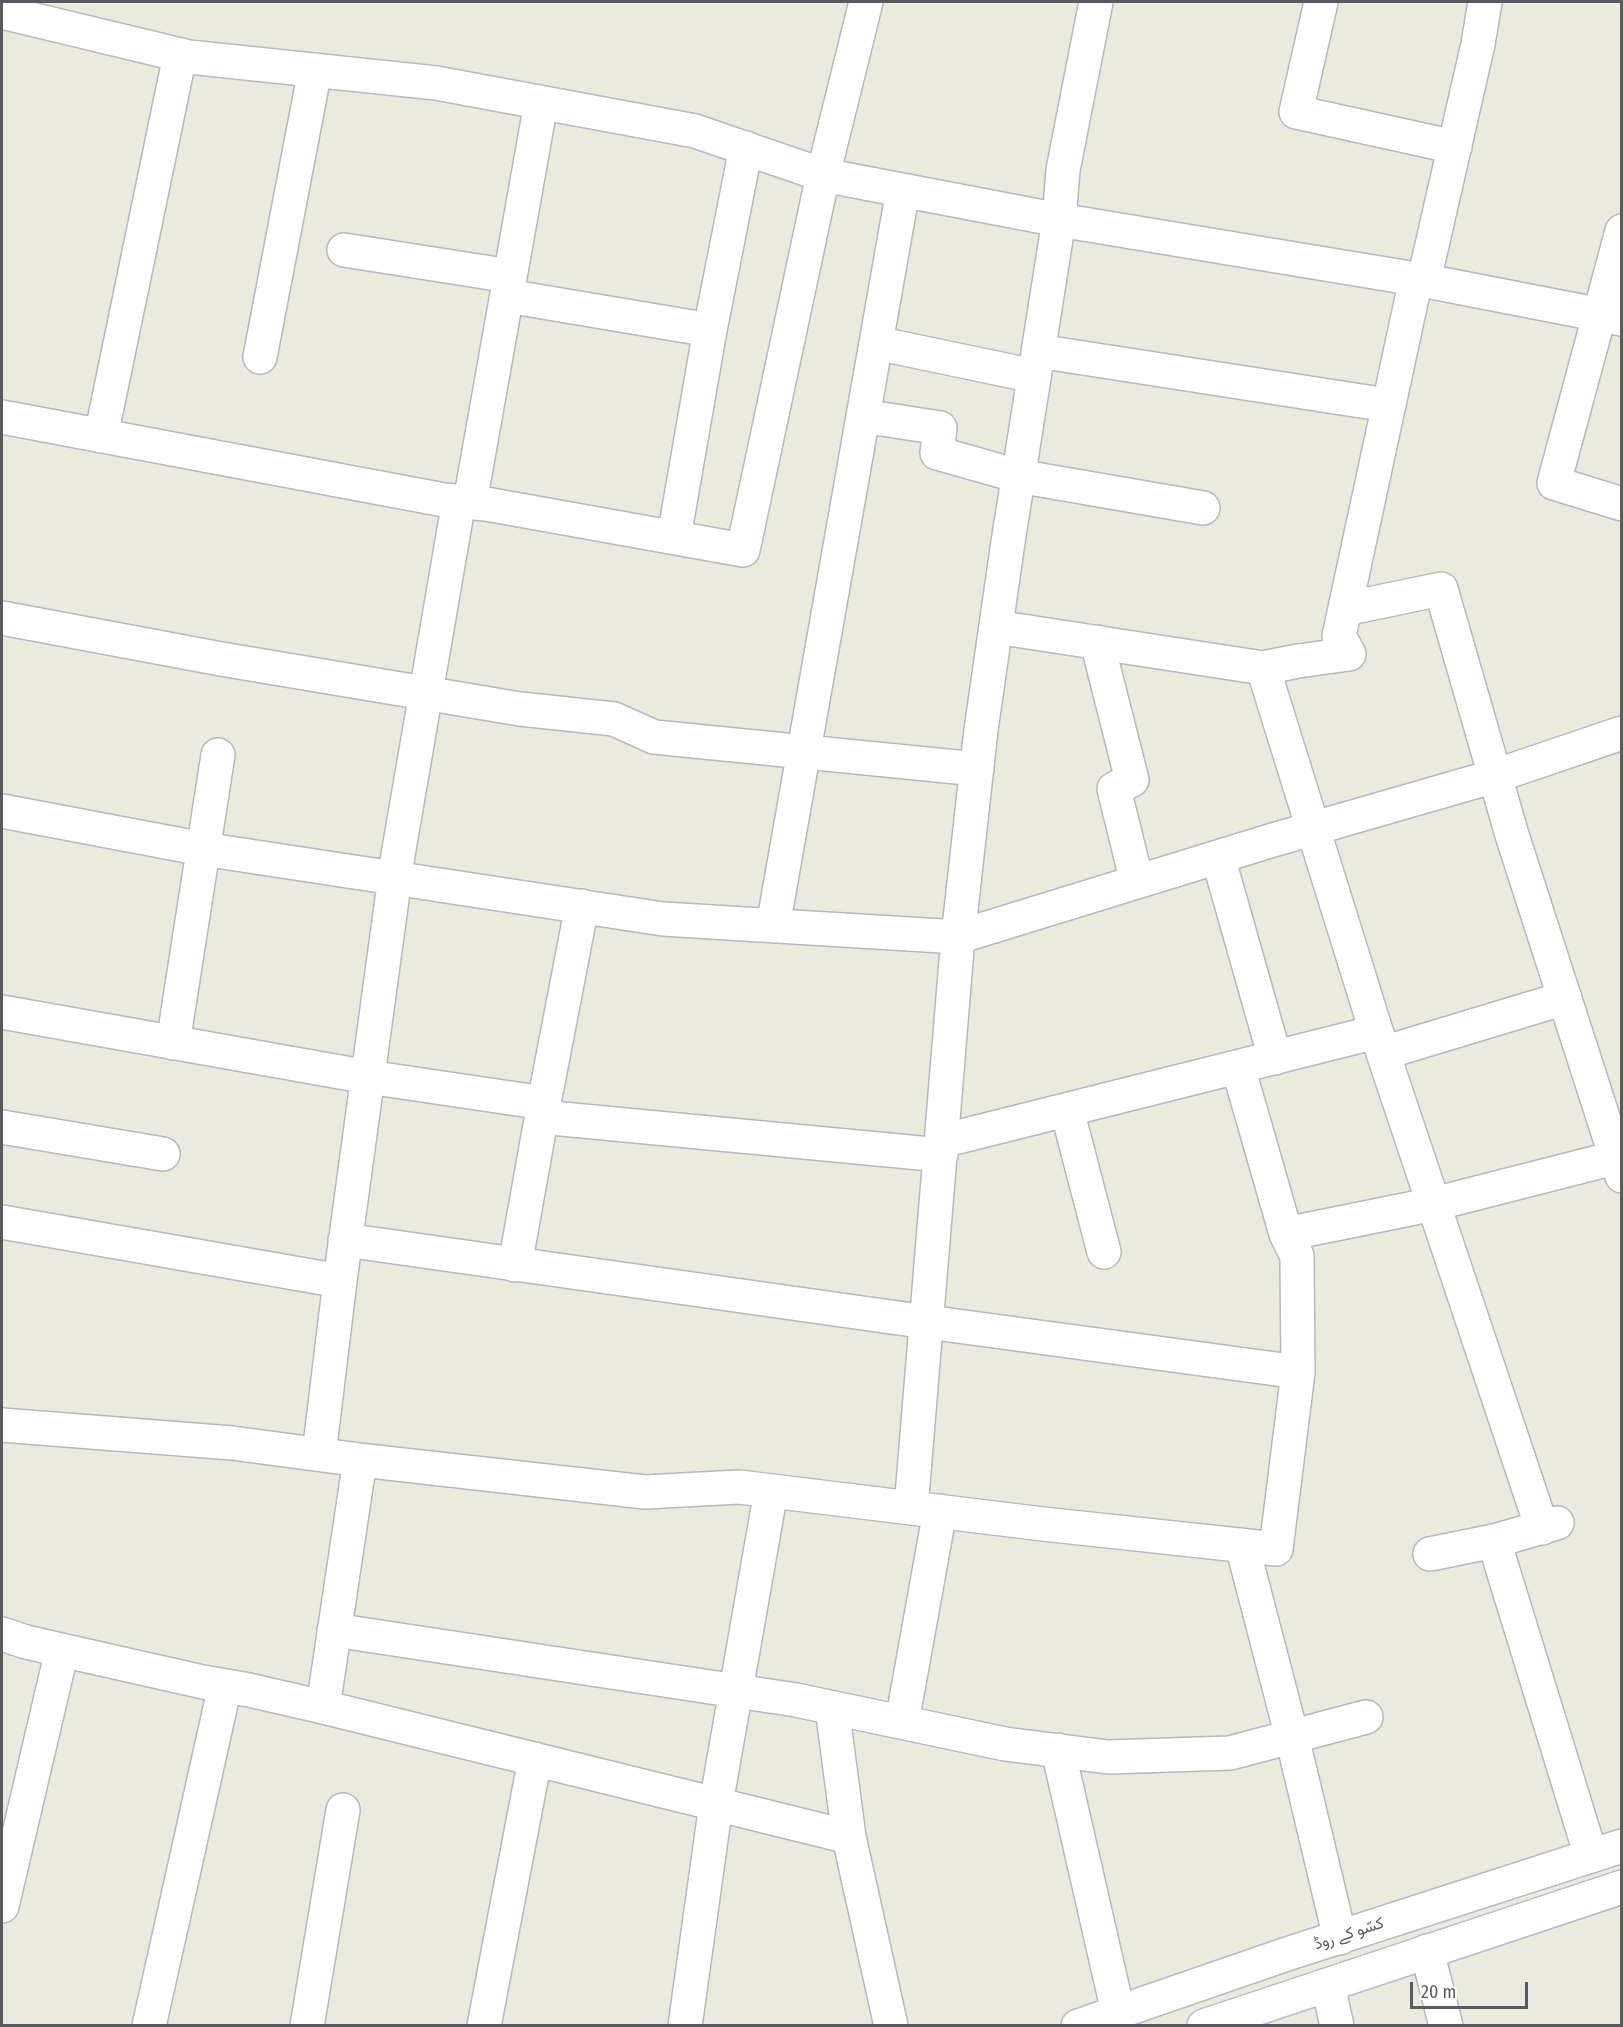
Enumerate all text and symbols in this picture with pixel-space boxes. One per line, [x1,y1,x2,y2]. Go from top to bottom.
street label: کسّو کے روڈ [1312,1914,1386,1954]
scale bar [1413,1970,1532,2008]
text: 20 m [1421,1981,1456,2003]

